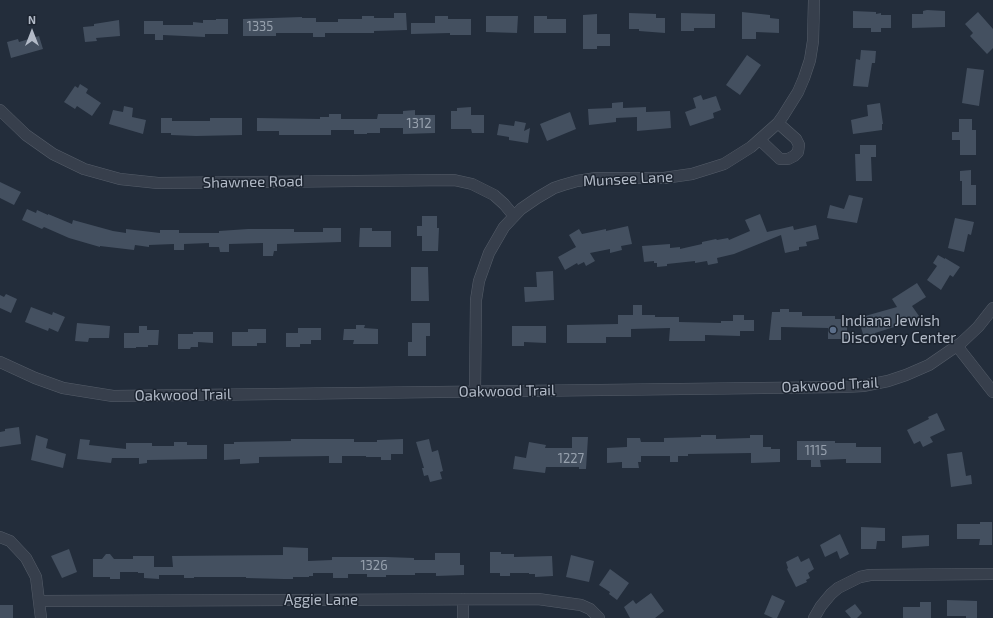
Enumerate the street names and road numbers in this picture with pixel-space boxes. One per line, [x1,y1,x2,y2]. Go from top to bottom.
street label: Munsee Lane [582,168,674,190]
street label: Shawnee Road [203,172,303,192]
street label: Oakwood Trail [781,373,879,397]
street label: Oakwood Trail [458,381,556,401]
street label: Oakwood Trail [134,385,232,405]
street label: Aggie Lane [284,591,358,609]

